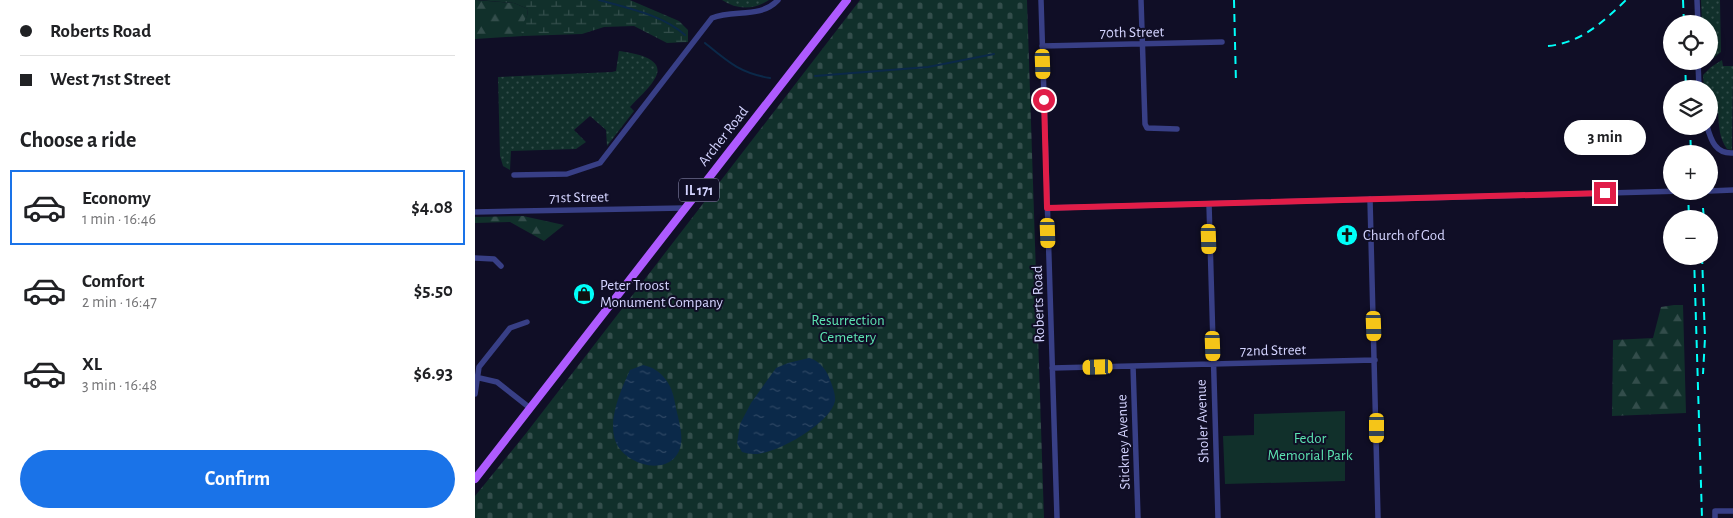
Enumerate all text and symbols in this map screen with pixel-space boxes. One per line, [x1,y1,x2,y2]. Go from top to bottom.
map controls [1663,15,1718,265]
button: locate [1663,15,1718,70]
text: Roberts Road [50,22,151,41]
street label: 70th Street [1100,24,1165,41]
car [1034,49,1051,79]
text: West 71st Street [50,70,170,89]
button: layers [1663,80,1718,135]
route start [1033,89,1055,111]
street label: Archer Road [696,104,751,169]
callout: 3 min [1564,120,1646,156]
text: Choose a ride [20,129,136,151]
text: 3 min [1588,129,1622,145]
button: + [1663,145,1718,200]
road number: IL 171 [679,178,719,202]
route end [1594,182,1616,204]
icon: car [22,185,67,230]
text: Economy [82,189,151,208]
street label: 71st Street [549,189,609,206]
text: $4.08 [411,198,453,217]
button: − [1663,210,1718,265]
text: 1 min · 16:46 [82,211,156,227]
car [1039,218,1056,248]
church icon: Church of God [1335,223,1359,247]
car [1200,224,1217,254]
place label: Church of God [1363,228,1445,243]
street label: Roberts Road [1030,265,1047,343]
icon: car [22,268,67,313]
text: Comfort [82,272,144,291]
place label: Peter Troost Monument Company [600,278,723,310]
text: $5.50 [414,281,453,300]
shop icon: Peter Troost Monument Company [572,282,596,306]
text: 2 min · 16:47 [82,294,157,310]
car [1365,311,1382,341]
park label: Resurrection Cemetery [811,313,885,345]
car [1204,331,1221,361]
street label: 72nd Street [1240,342,1307,359]
icon: car [22,351,67,396]
text: XL [82,355,102,374]
car [1082,359,1113,375]
text: $6.93 [414,364,453,383]
text: 3 min · 16:48 [82,377,157,393]
street label: Sholer Avenue [1194,379,1211,463]
street label: Stickney Avenue [1114,394,1133,490]
car [1369,413,1384,443]
park label: Fedor Memorial Park [1267,431,1353,463]
button: Confirm [20,450,455,508]

